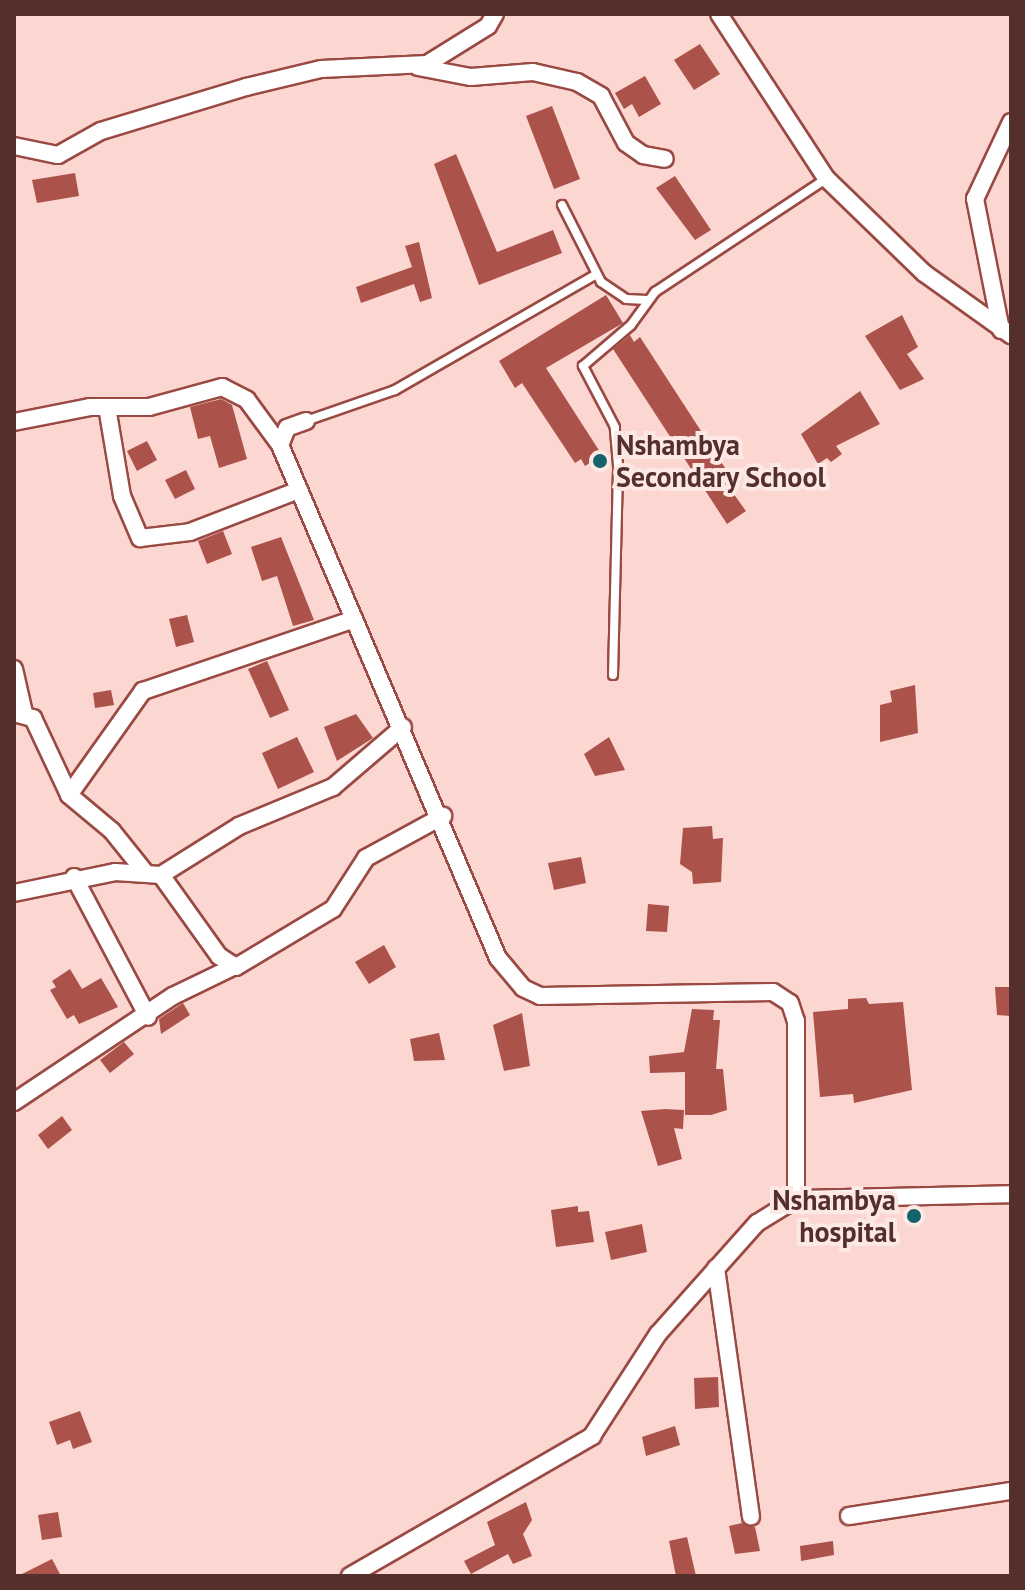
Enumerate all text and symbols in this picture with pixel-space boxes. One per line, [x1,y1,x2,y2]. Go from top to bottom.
place label: Nshambya Secondary School [616,428,827,494]
marker: Nshambya Secondary School [591,452,609,470]
place label: Nshambya hospital [772,1183,896,1249]
marker: Nshambya hospital [903,1205,925,1227]

